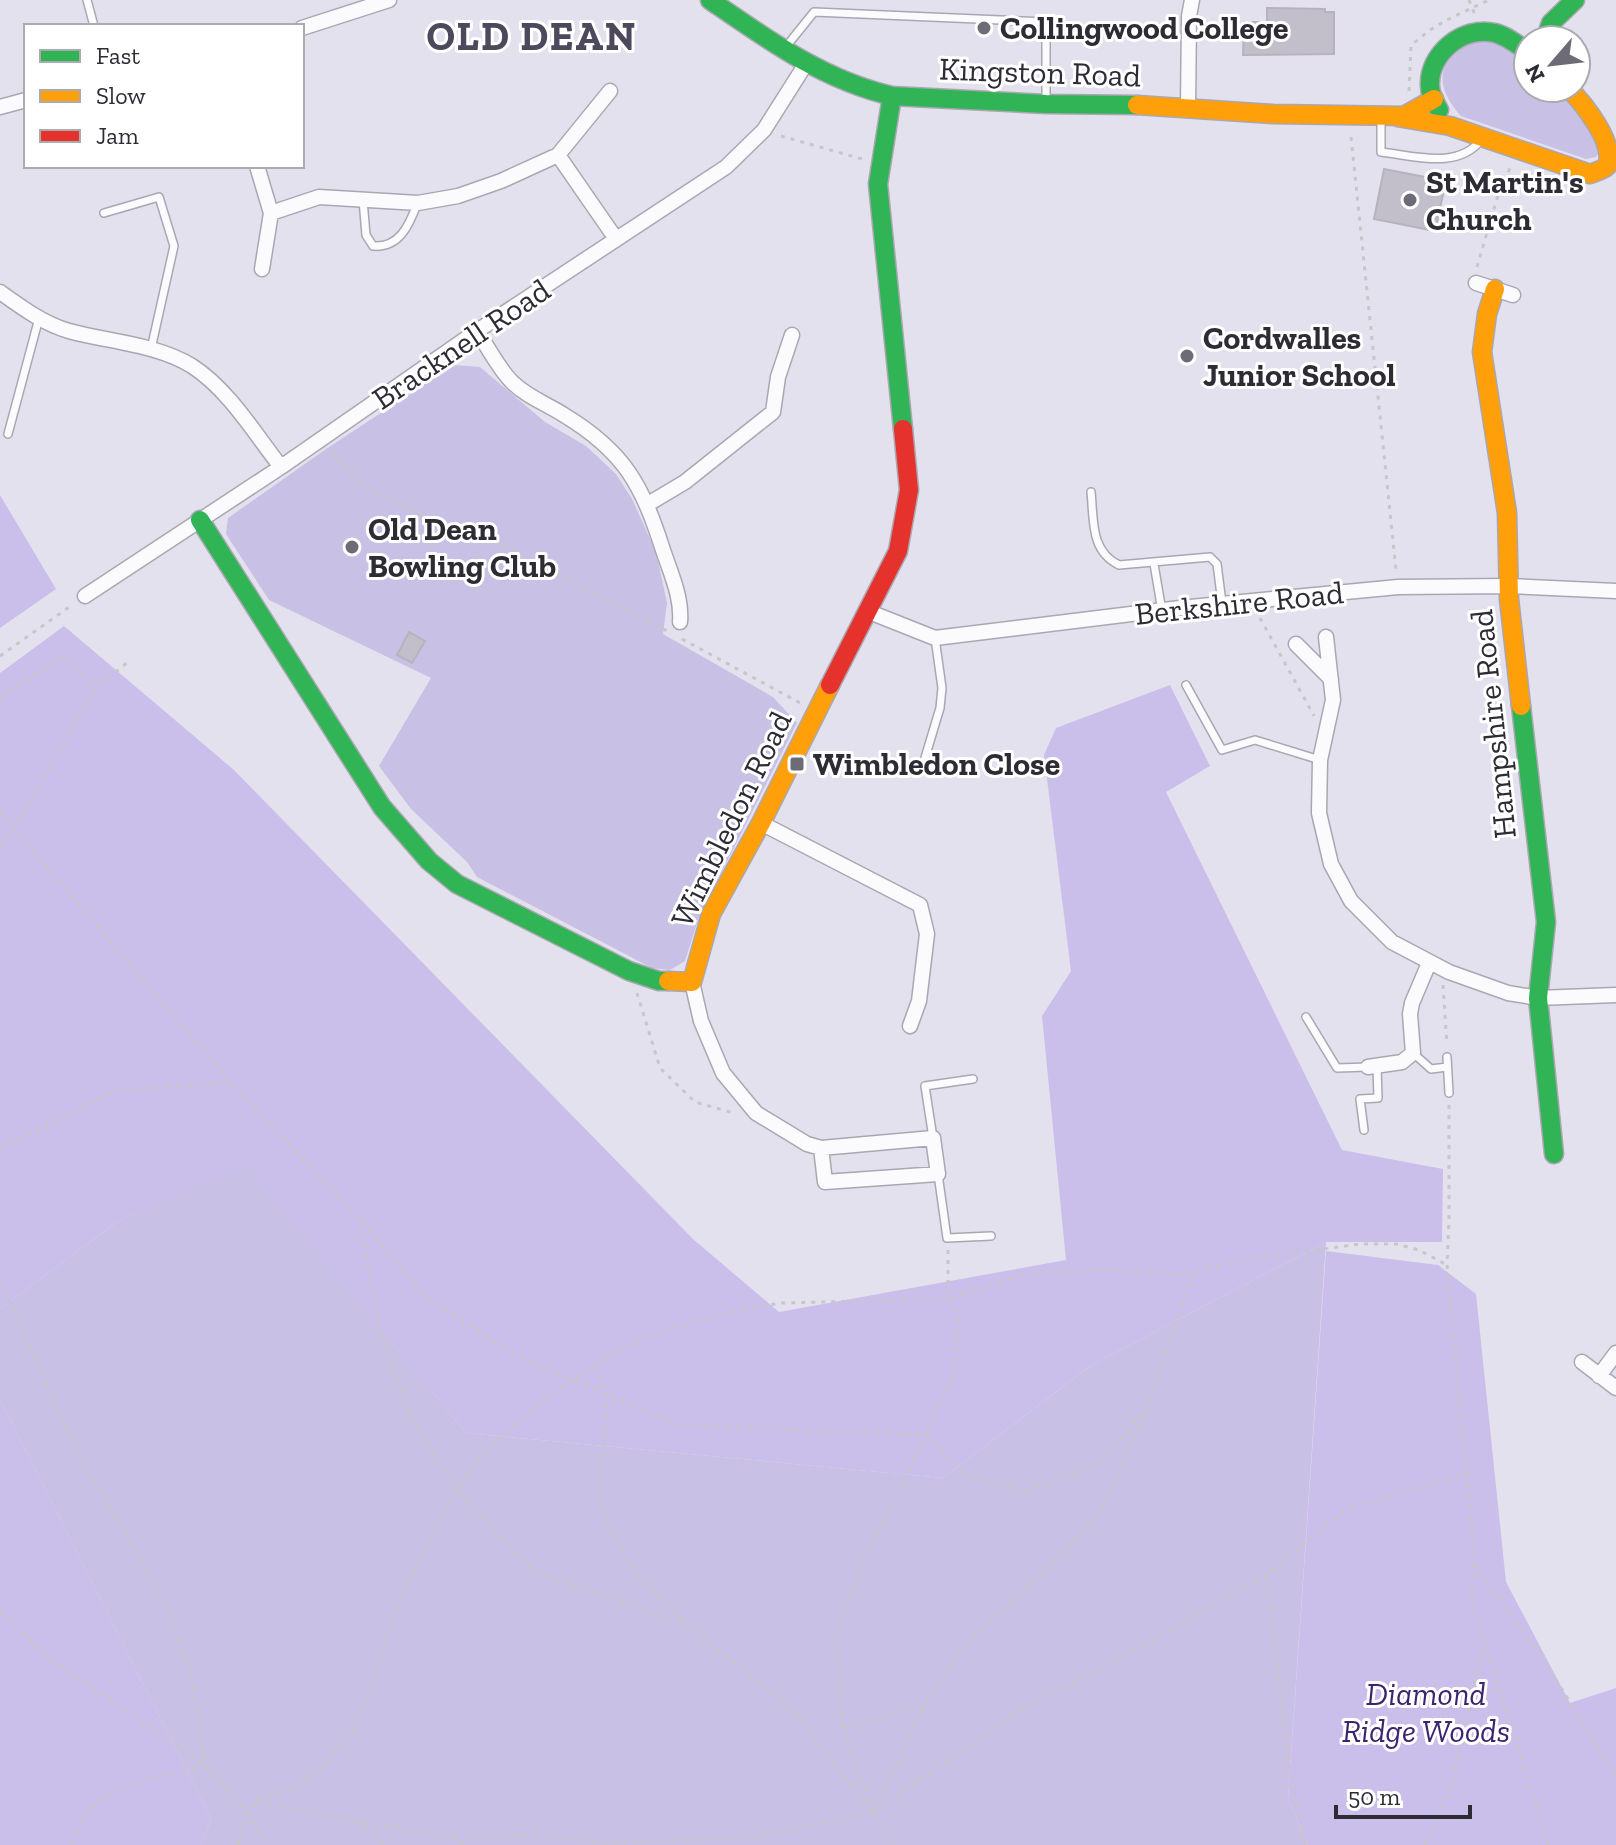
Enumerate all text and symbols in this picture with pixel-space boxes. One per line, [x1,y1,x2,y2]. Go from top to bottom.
place label: Collingwood College [1000,9,1289,47]
district label: OLD DEAN [427,12,637,60]
marker: Collingwood College [975,19,993,37]
legend [24,24,304,168]
north arrow [1512,24,1592,104]
text: Fast [96,41,140,70]
street label: Kingston Road [938,49,1142,95]
text: N [1519,59,1551,87]
text: Slow [96,81,146,110]
text: Jam [96,121,139,150]
place label: St Martin's Church [1426,163,1584,238]
marker: St Martin's Church [1401,191,1419,209]
street label: Bracknell Road [365,270,557,417]
place label: Cordwalles Junior School [1203,319,1396,394]
marker: Cordwalles Junior School [1178,347,1196,365]
place label: Old Dean Bowling Club [368,510,556,585]
marker: Old Dean Bowling Club [343,538,361,556]
street label: Berkshire Road [1133,573,1346,633]
street label: Hampshire Road [1462,607,1524,840]
street label: Wimbledon Road [662,705,800,933]
place label: Wimbledon Close [813,745,1060,783]
marker: Wimbledon Close [788,755,806,773]
park label: Diamond Ridge Woods [1342,1675,1510,1750]
scale bar [1336,1769,1470,1819]
text: 50 m [1348,1782,1401,1811]

